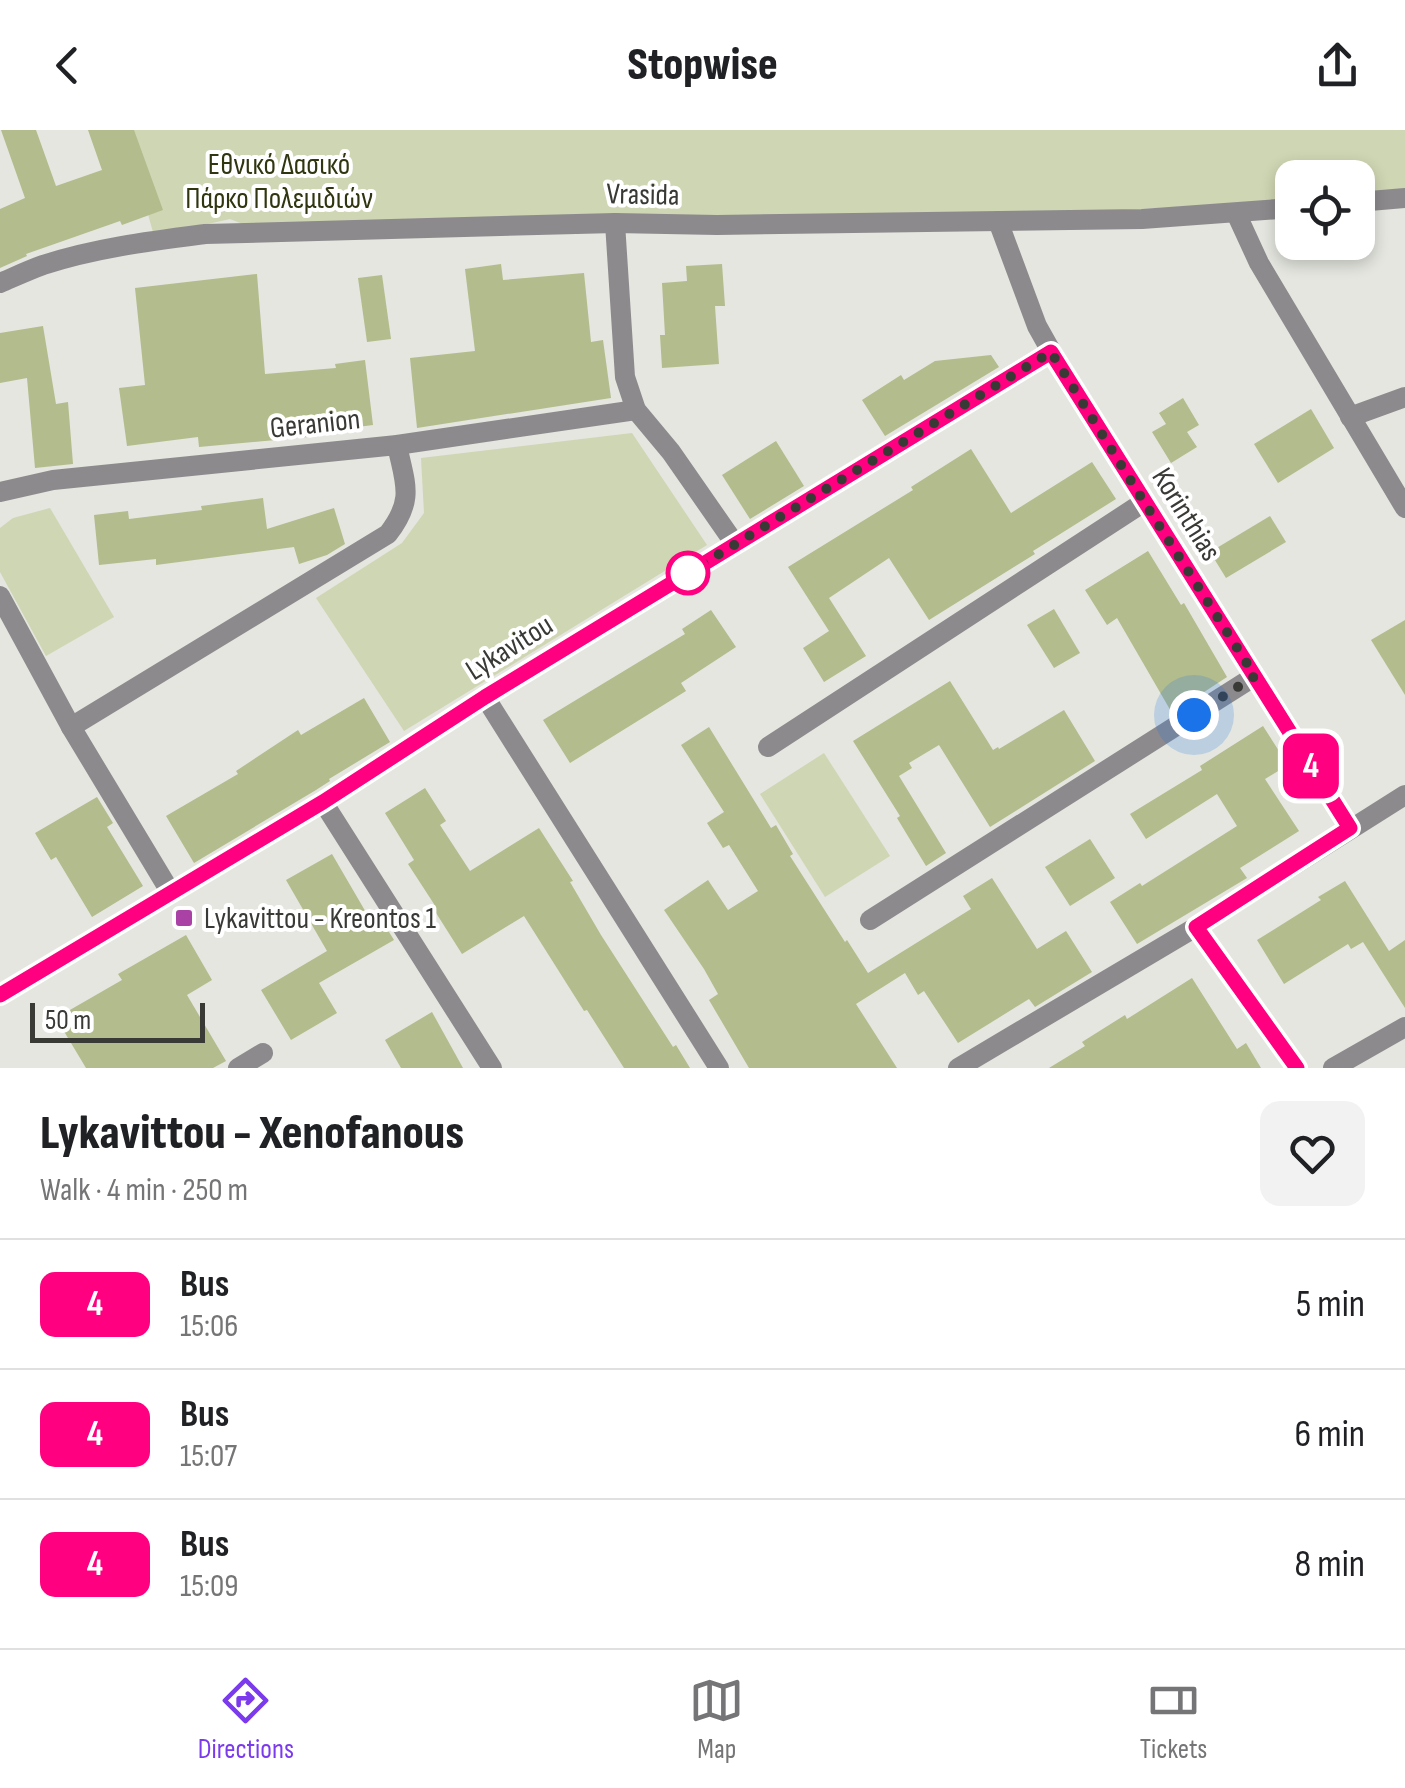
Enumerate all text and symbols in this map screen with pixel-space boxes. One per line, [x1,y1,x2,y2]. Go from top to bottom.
icon: back [40,38,95,93]
text: Stopwise [627,38,778,93]
icon: share [1310,38,1365,93]
park label: Εθνικό Δασικό Πάρκο Πολεμιδιών [185,147,373,217]
map controls [1275,160,1375,260]
button: locate [1275,160,1375,260]
street label: Vrasida [606,176,680,214]
street label: Geranion [268,401,362,447]
street label: Korinthias [1144,461,1229,568]
unlabelled marker [667,552,709,594]
street label: Lykavitou [459,607,560,689]
your location [1169,690,1219,740]
line badge: 4 [1278,734,1344,798]
text: 4 [1303,745,1319,788]
place label: Lykavittou - Kreontos 1 [204,901,437,937]
marker: Lykavittou - Kreontos 1 [173,907,195,929]
scale bar [30,998,205,1043]
text: 50 m [45,1004,91,1037]
button: heart [1260,1101,1365,1206]
text: Lykavittou - Xenofanous [40,1105,464,1162]
text: Walk · 4 min · 250 m [40,1171,248,1210]
text: Bus [180,1262,229,1307]
text: 5 min [1296,1282,1365,1327]
text: 4 [87,1283,103,1326]
text: 15:06 [180,1307,238,1346]
text: Bus [180,1392,229,1437]
text: 6 min [1295,1412,1365,1457]
text: 4 [87,1413,103,1456]
text: 15:07 [180,1437,237,1476]
text: Bus [180,1522,229,1567]
text: 8 min [1295,1542,1365,1587]
text: 4 [87,1543,103,1586]
text: 15:09 [180,1567,239,1606]
tab: Directions [198,1673,294,1766]
tab: Map [689,1673,744,1766]
tab: Tickets [1140,1673,1207,1766]

